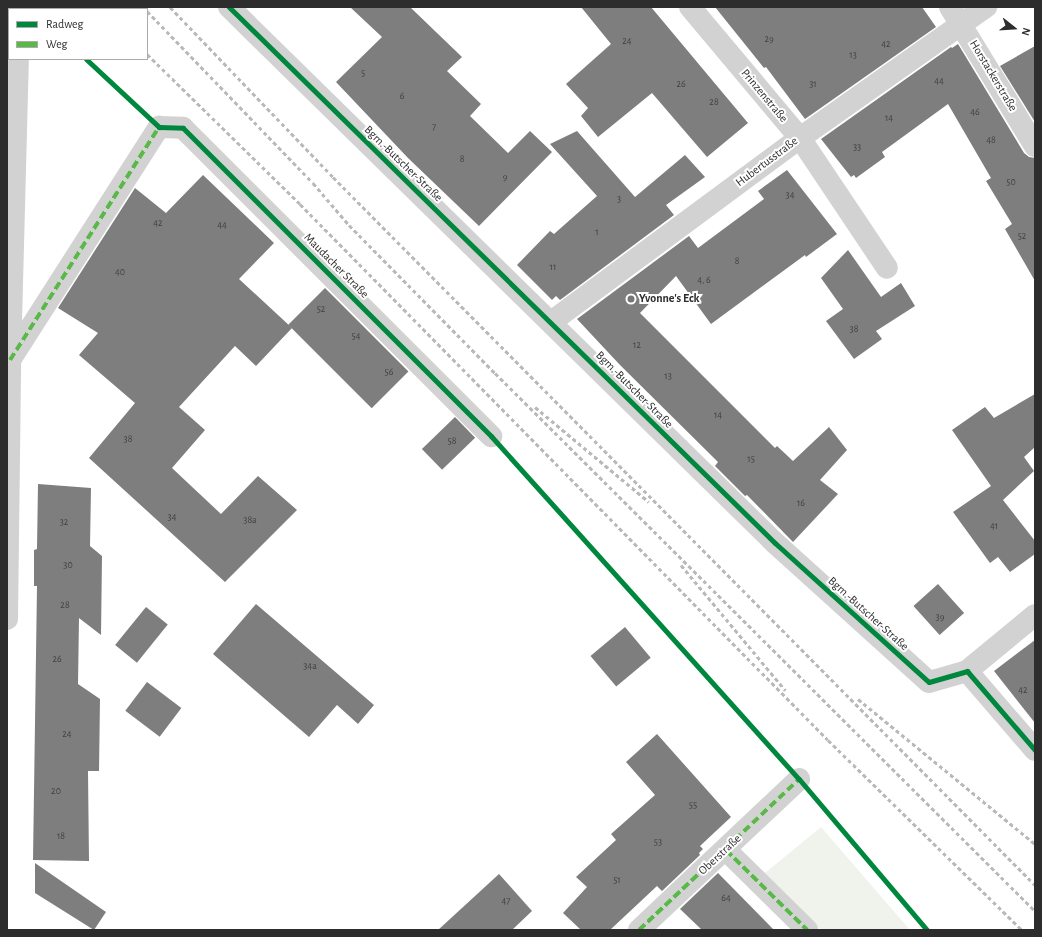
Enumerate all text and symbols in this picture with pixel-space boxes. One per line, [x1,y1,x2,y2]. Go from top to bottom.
legend [8,8,148,60]
north arrow [994,8,1034,48]
text: Radweg [46,18,83,30]
text: N [1020,26,1032,37]
house number: 29 [764,34,774,46]
house number: 24 [622,36,632,48]
text: Weg [46,38,67,50]
street label: Horstackerstraße [966,38,1020,114]
house number: 42 [881,39,891,51]
house number: 13 [849,50,857,62]
street label: Prinzenstraße [738,66,790,126]
house number: 5 [361,68,365,80]
house number: 44 [934,76,944,88]
house number: 26 [676,79,686,91]
house number: 31 [809,79,817,91]
house number: 6 [400,91,404,103]
house number: 28 [709,97,719,109]
house number: 46 [970,107,980,119]
house number: 14 [885,113,893,125]
house number: 7 [432,122,436,134]
street label: Bgm.-Butscher-Straße [361,123,445,205]
street label: Hubertusstraße [733,134,801,190]
house number: 48 [986,135,996,147]
house number: 33 [853,142,861,154]
house number: 8 [460,154,464,166]
house number: 9 [503,172,507,184]
house number: 50 [1006,177,1016,189]
house number: 34 [786,190,794,202]
house number: 3 [617,194,621,206]
house number: 42 [153,218,163,230]
house number: 44 [217,220,227,232]
house number: 1 [595,227,599,239]
street label: Maudacher Straße [301,231,371,301]
house number: 52 [1018,231,1026,243]
house number: 8 [735,256,739,268]
house number: 11 [550,262,556,274]
house number: 40 [115,267,125,279]
house number: 4, 6 [697,275,711,287]
place label: Yvonne's Eck [639,292,699,306]
marker: Yvonne's Eck [626,294,636,304]
house number: 52 [317,304,325,316]
house number: 38 [850,324,858,336]
house number: 54 [352,331,360,343]
house number: 12 [633,340,641,352]
street label: Bgm.-Butscher-Straße [592,348,676,432]
house number: 56 [385,367,393,379]
house number: 13 [664,371,672,383]
house number: 14 [714,410,722,422]
house number: 38 [124,434,132,446]
house number: 58 [448,436,456,448]
house number: 15 [747,454,755,466]
house number: 16 [797,498,805,510]
house number: 34 [168,512,176,524]
house number: 38a [243,515,257,527]
house number: 32 [60,517,68,529]
house number: 41 [990,521,998,533]
house number: 30 [63,560,73,572]
street label: Bgm.-Butscher-Straße [825,574,911,654]
house number: 28 [60,600,70,612]
house number: 39 [936,612,944,624]
house number: 26 [52,654,62,666]
house number: 34a [303,661,317,673]
house number: 42 [1018,685,1028,697]
house number: 24 [62,729,72,741]
house number: 20 [51,786,61,798]
house number: 55 [689,800,697,812]
house number: 18 [57,831,65,843]
street label: Oberstraße [696,832,744,878]
house number: 53 [654,837,662,849]
house number: 51 [613,875,621,887]
house number: 64 [721,893,731,905]
house number: 47 [502,896,510,908]

